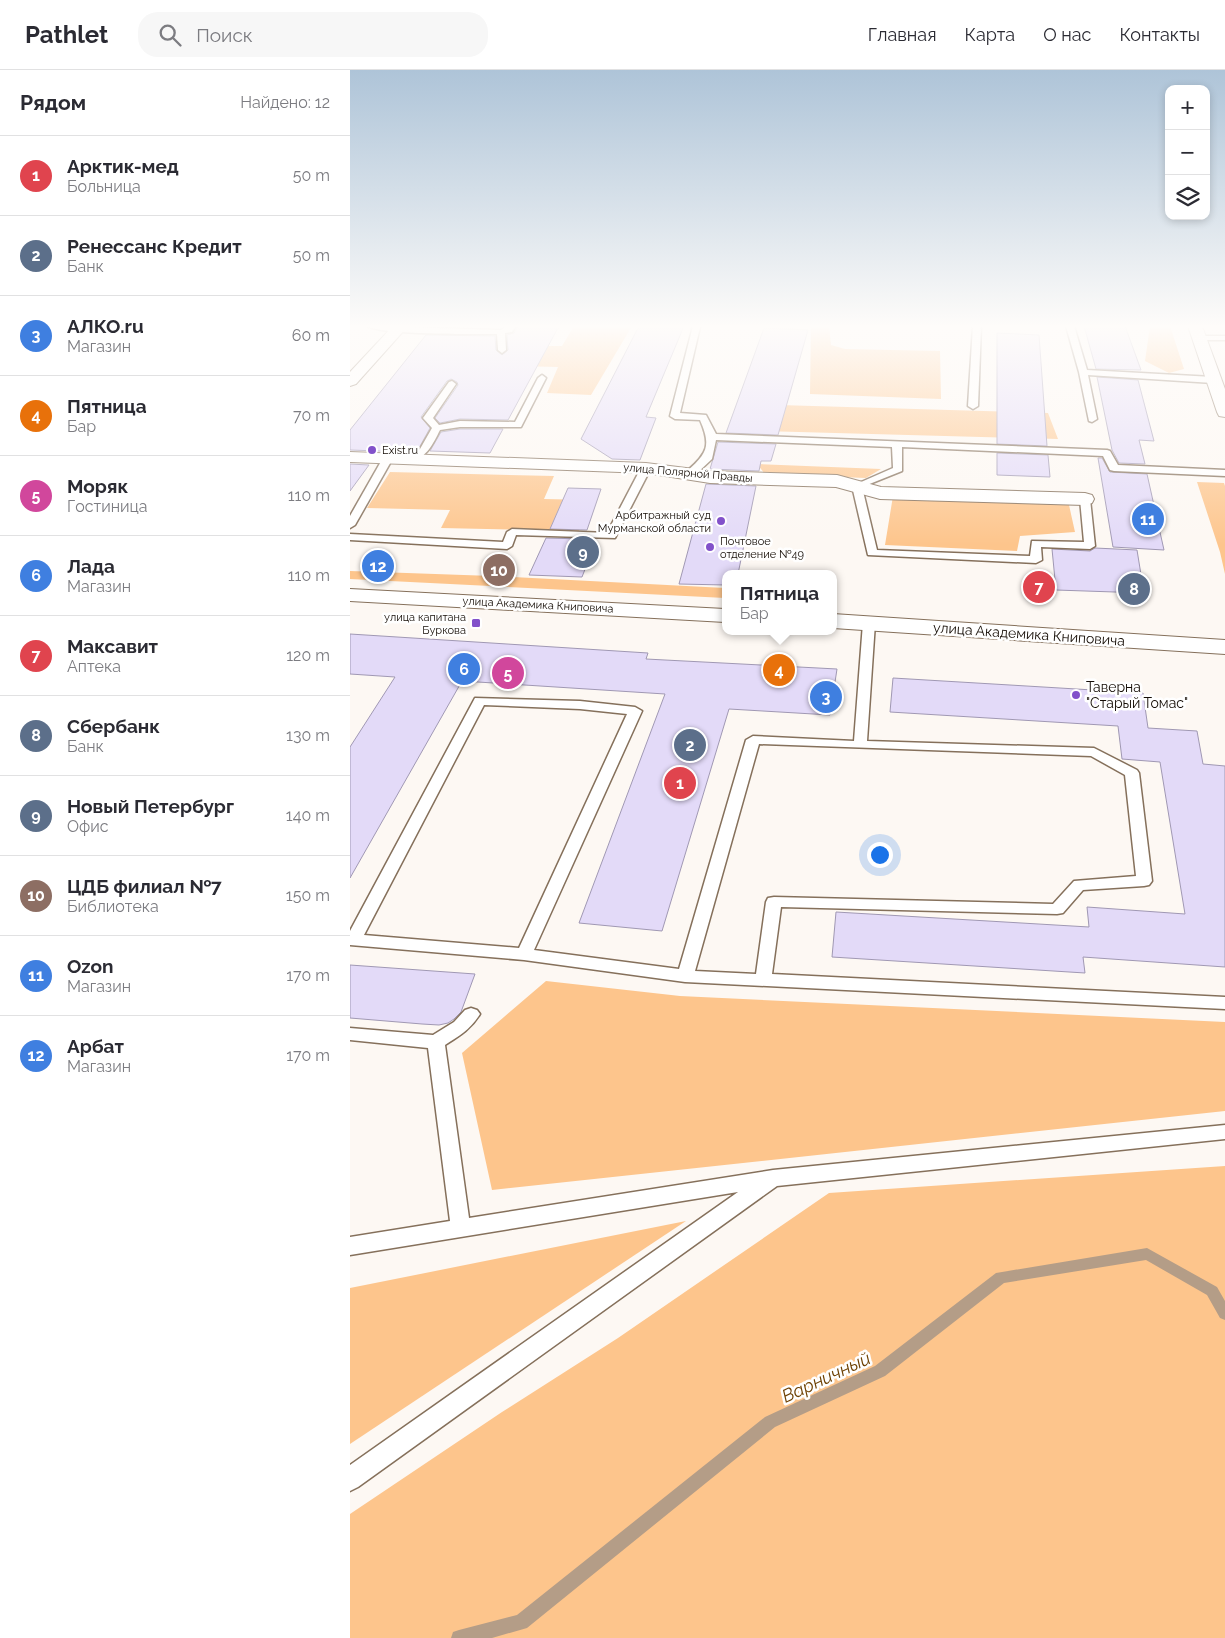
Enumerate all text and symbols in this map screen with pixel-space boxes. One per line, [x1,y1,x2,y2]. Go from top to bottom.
search box [138,12,488,57]
text: Pathlet [25,20,108,49]
icon: search [156,21,184,49]
text: Поиск [196,24,253,46]
text: Главная [868,24,936,45]
text: Карта [964,24,1015,45]
text: О нас [1043,24,1091,45]
text: Контакты [1119,24,1200,45]
map controls [1165,85,1210,220]
button: + [1165,85,1210,130]
text: Рядом [20,90,86,115]
text: Найдено: 12 [240,93,330,112]
button: − [1165,130,1210,175]
text: Арктик-мед [67,155,179,177]
text: 1 [32,166,40,185]
text: 50 m [293,166,330,185]
button: layers [1165,175,1210,220]
text: Больница [67,177,141,196]
text: Ренессанс Кредит [67,235,242,257]
text: 2 [31,246,41,265]
text: 50 m [293,246,330,265]
text: Банк [67,257,104,276]
text: АЛКО.ru [67,315,144,337]
text: 3 [32,326,40,345]
text: 60 m [292,326,330,345]
text: Магазин [67,337,131,356]
text: Пятница [67,395,147,417]
text: 4 [31,406,41,425]
text: 70 m [293,406,330,425]
text: Бар [67,417,96,436]
marker: Exist.ru [366,444,378,456]
place label: Exist.ru [382,444,418,457]
street label: улица Полярной Правды [623,461,753,485]
text: Моряк [67,475,128,497]
text: 5 [32,486,40,505]
text: 110 m [288,486,330,505]
text: Гостиница [67,497,148,516]
pin: 11 [1132,500,1164,538]
place label: Арбитражный суд Мурманской области [598,509,712,535]
marker: Арбитражный суд Мурманской области [715,515,727,527]
pin: 9 [567,533,599,571]
place label: Почтовое отделение №49 [720,535,804,561]
marker: Почтовое отделение №49 [704,541,716,553]
pin: 12 [362,547,394,585]
pin: 10 [483,551,515,589]
text: Лада [67,555,115,577]
text: 6 [31,566,41,585]
text: 110 m [288,566,330,585]
pin: 7 [1023,568,1055,606]
popup [722,570,837,635]
pin: 8 [1118,570,1150,608]
text: Магазин [67,577,131,596]
text: Пятница [740,582,819,604]
street label: улица Академика Книповича [462,595,614,615]
text: Бар [740,604,769,623]
place label: улица капитана Буркова [384,611,466,637]
marker: улица капитана Буркова [470,617,482,629]
street label: улица Академика Книповича [933,619,1125,649]
text: Максавит [67,635,158,657]
text: 7 [32,646,40,665]
text: 120 m [286,646,330,665]
pin: 6 [448,650,480,688]
pin: 4 [763,651,795,689]
pin: 5 [492,654,524,692]
text: Аптека [67,657,121,676]
pin: 3 [810,678,842,716]
place label: Таверна "Старый Томас" [1086,679,1188,711]
marker: Таверна "Старый Томас" [1070,689,1082,701]
text: Сбербанк [67,715,160,737]
text: 8 [31,726,41,745]
text: 130 m [286,726,330,745]
pin: 2 [674,726,706,764]
text: Банк [67,737,104,756]
pin: 1 [664,764,696,802]
text: Новый Петербург [67,795,234,817]
text: 9 [31,806,41,825]
text: 140 m [286,806,330,825]
text: Офис [67,817,108,836]
your location [867,842,893,868]
text: ЦДБ филиал №7 [67,875,222,897]
text: 10 [27,886,45,905]
text: 150 m [286,886,330,905]
text: Библиотека [67,897,159,916]
text: Ozon [67,955,114,977]
text: 11 [28,966,44,985]
text: 170 m [286,966,330,985]
text: Магазин [67,977,131,996]
text: Арбат [67,1035,124,1057]
text: 12 [28,1046,44,1065]
text: 170 m [286,1046,330,1065]
text: Магазин [67,1057,131,1076]
water label: Варничный [778,1347,874,1407]

